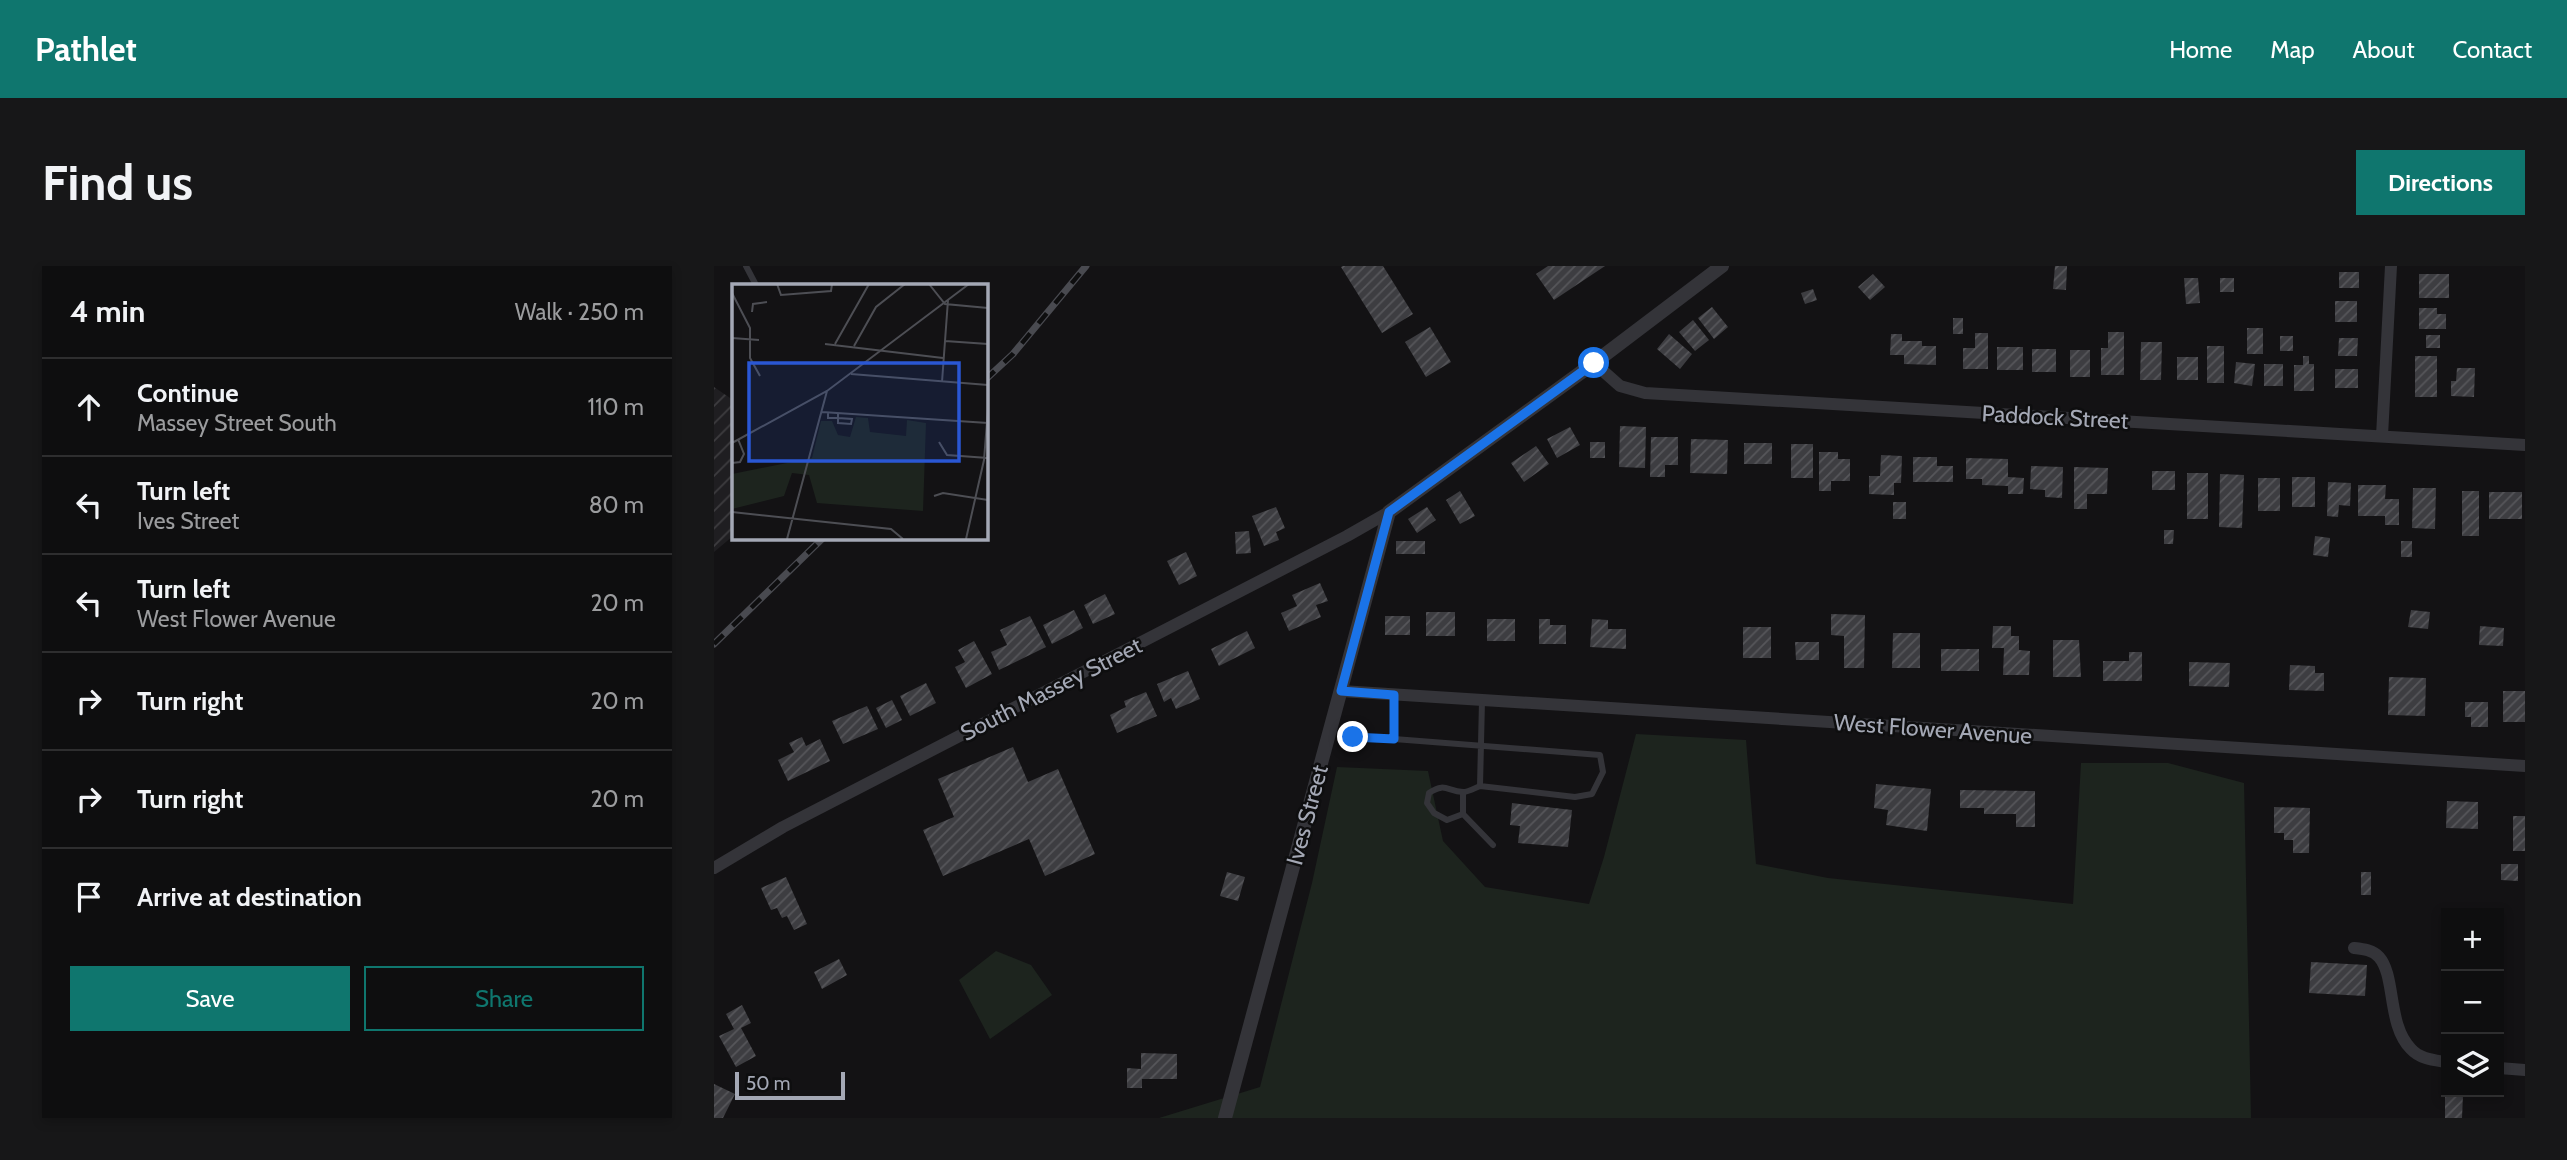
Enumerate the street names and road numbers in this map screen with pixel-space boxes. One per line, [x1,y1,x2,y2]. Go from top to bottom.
street label: Paddock Street [1981,399,2129,435]
street label: South Massey Street [956,631,1147,747]
street label: West Flower Avenue [1833,708,2033,750]
street label: Ives Street [1280,762,1334,868]

